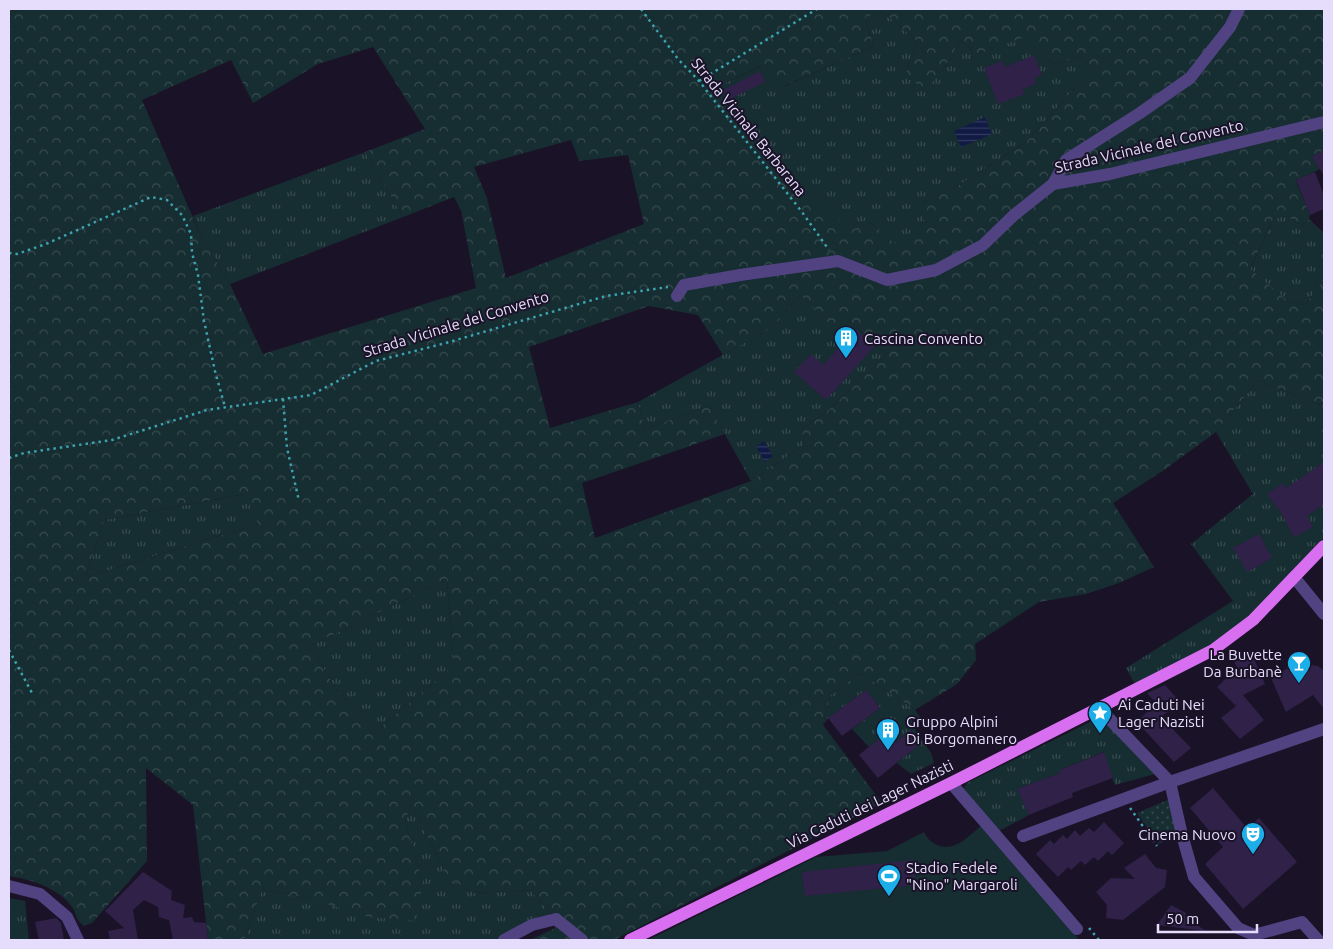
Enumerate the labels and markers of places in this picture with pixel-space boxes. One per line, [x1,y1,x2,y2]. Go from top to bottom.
building icon: Cascina Convento [833,325,859,359]
place label: Cascina Convento [864,330,983,347]
place label: La Buvette Da Burbanè [1203,646,1282,680]
bar icon: La Buvette Da Burbanè [1286,650,1312,684]
place label: Ai Caduti Nei Lager Nazisti [1118,696,1205,730]
place icon: Ai Caduti Nei Lager Nazisti [1087,700,1113,734]
place label: Gruppo Alpini Di Borgomanero [906,713,1017,747]
building icon: Gruppo Alpini Di Borgomanero [875,717,901,751]
theatre icon: Cinema Nuovo [1240,821,1266,855]
place label: Cinema Nuovo [1138,826,1236,843]
place label: Stadio Fedele "Nino" Margaroli [906,859,1018,893]
sports icon: Stadio Fedele "Nino" Margaroli [876,863,902,897]

